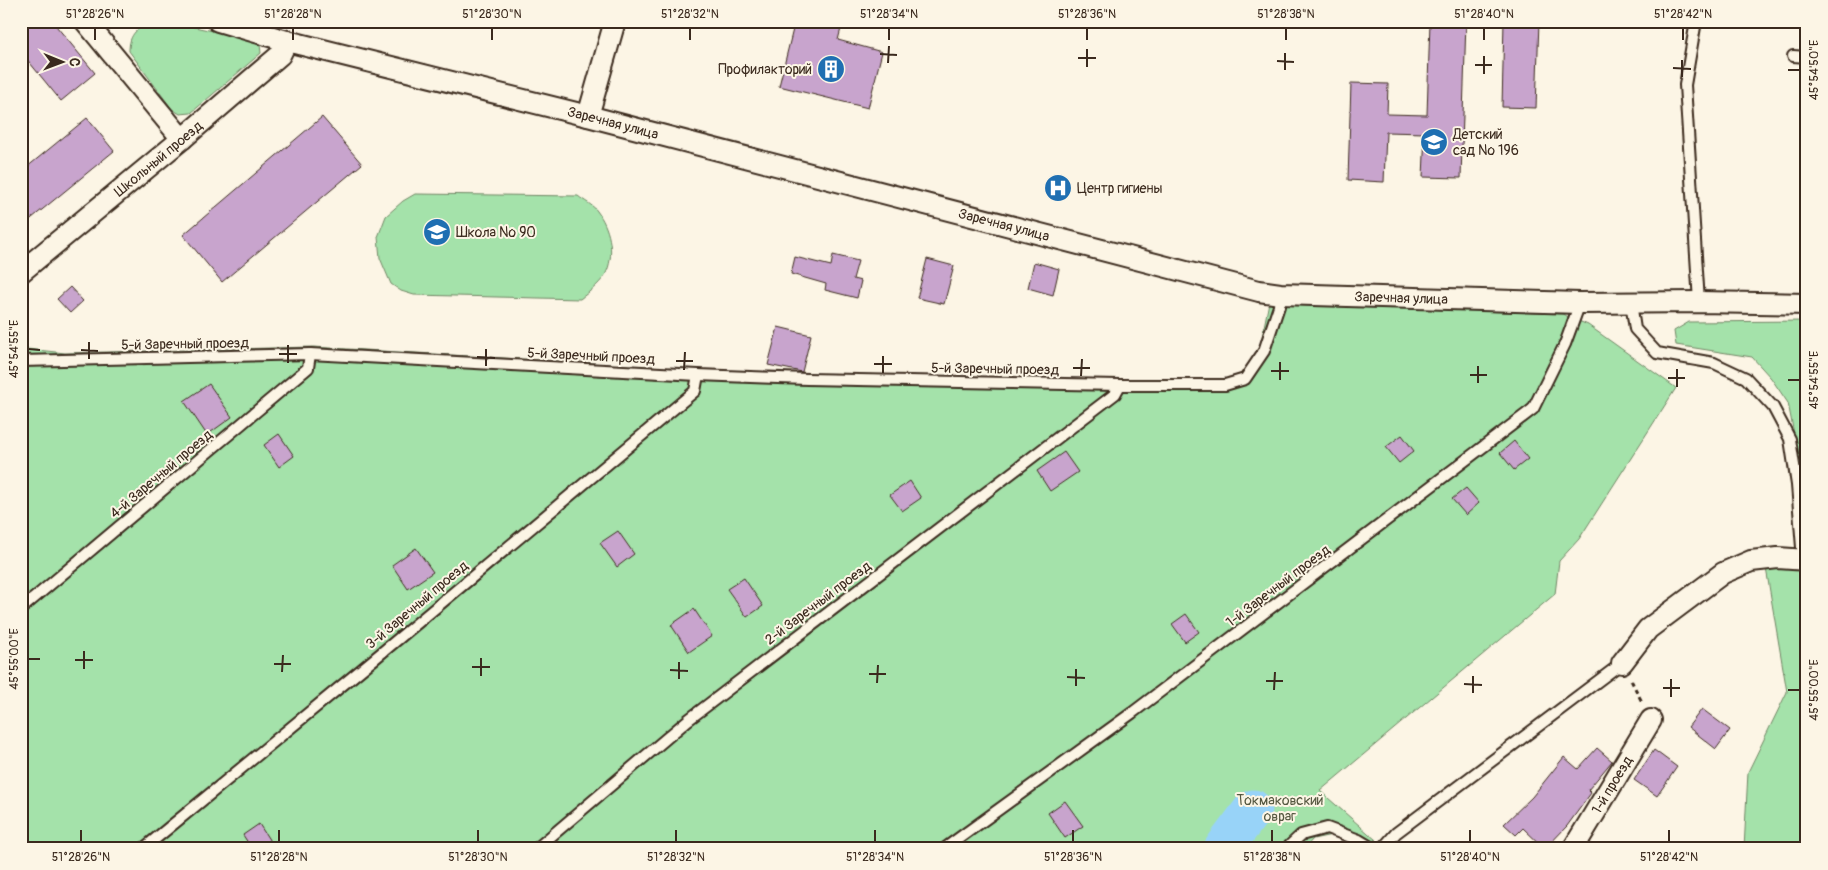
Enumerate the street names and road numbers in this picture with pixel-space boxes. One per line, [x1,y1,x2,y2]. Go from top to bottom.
street label: Заречная улица [566,103,661,143]
street label: Школьный проезд [111,117,206,200]
street label: Заречная улица [957,204,1051,245]
street label: Заречная улица [1354,288,1448,308]
street label: 5-й Заречный проезд [121,334,250,354]
street label: 5-й Заречный проезд [527,344,656,368]
street label: 5-й Заречный проезд [931,359,1060,379]
street label: 4-й Заречный проезд [106,426,216,522]
street label: 1-й Заречный проезд [1223,541,1334,631]
street label: 3-й Заречный проезд [362,557,472,653]
street label: 2-й Заречный проезд [762,557,875,648]
street label: 1-й проезд [1588,752,1636,817]

